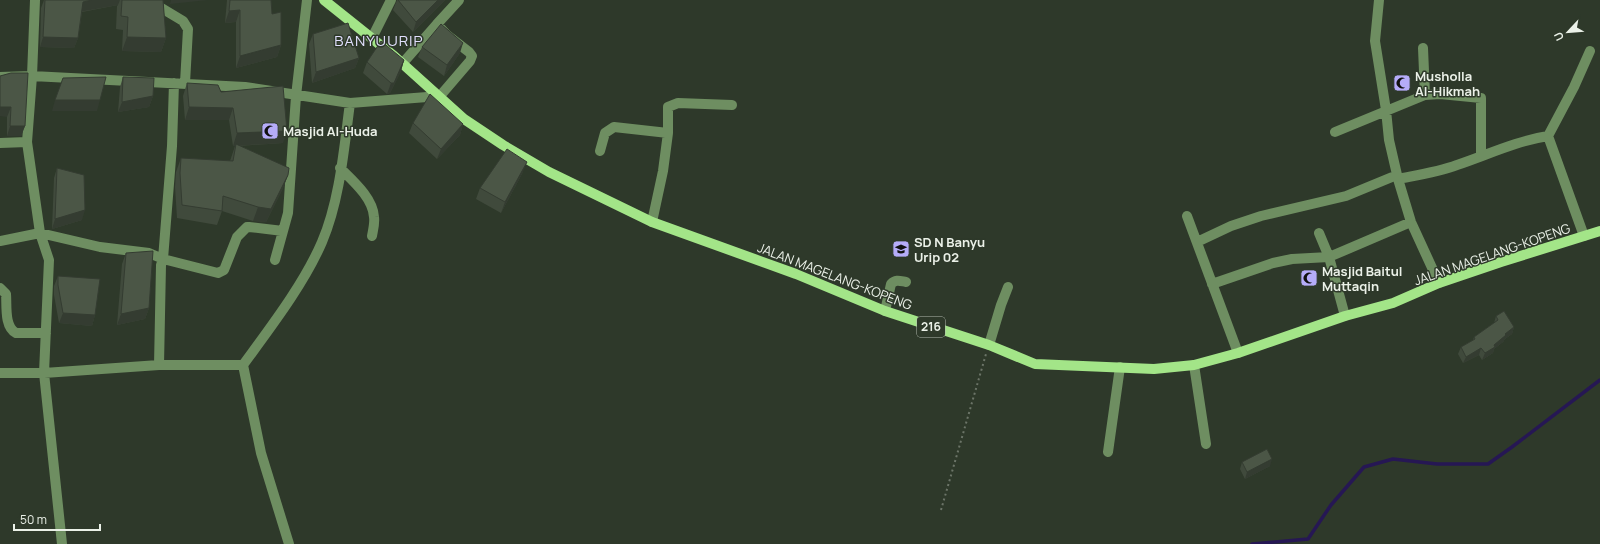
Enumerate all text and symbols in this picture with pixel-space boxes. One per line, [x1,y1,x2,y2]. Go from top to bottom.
north arrow [1548,12,1588,52]
district label: BANYUURIP [334,30,424,51]
text: U [1550,30,1567,43]
place label: Musholla Al-Hikmah [1415,67,1480,100]
mosque icon: Musholla Al-Hikmah [1392,73,1412,93]
mosque icon: Masjid Al-Huda [260,121,280,141]
place label: Masjid Al-Huda [283,122,378,140]
street label: JALAN MAGELANG-KOPENG [1411,219,1573,289]
place label: SD N Banyu Urip 02 [914,233,985,266]
street label: JALAN MAGELANG-KOPENG [755,238,915,314]
school or university icon: SD N Banyu Urip 02 [891,239,911,259]
place label: Masjid Baitul Muttaqin [1322,262,1402,295]
mosque icon: Masjid Baitul Muttaqin [1299,268,1319,288]
road number: 216 [917,317,945,337]
scale bar [14,506,100,532]
text: 50 m [20,511,47,528]

